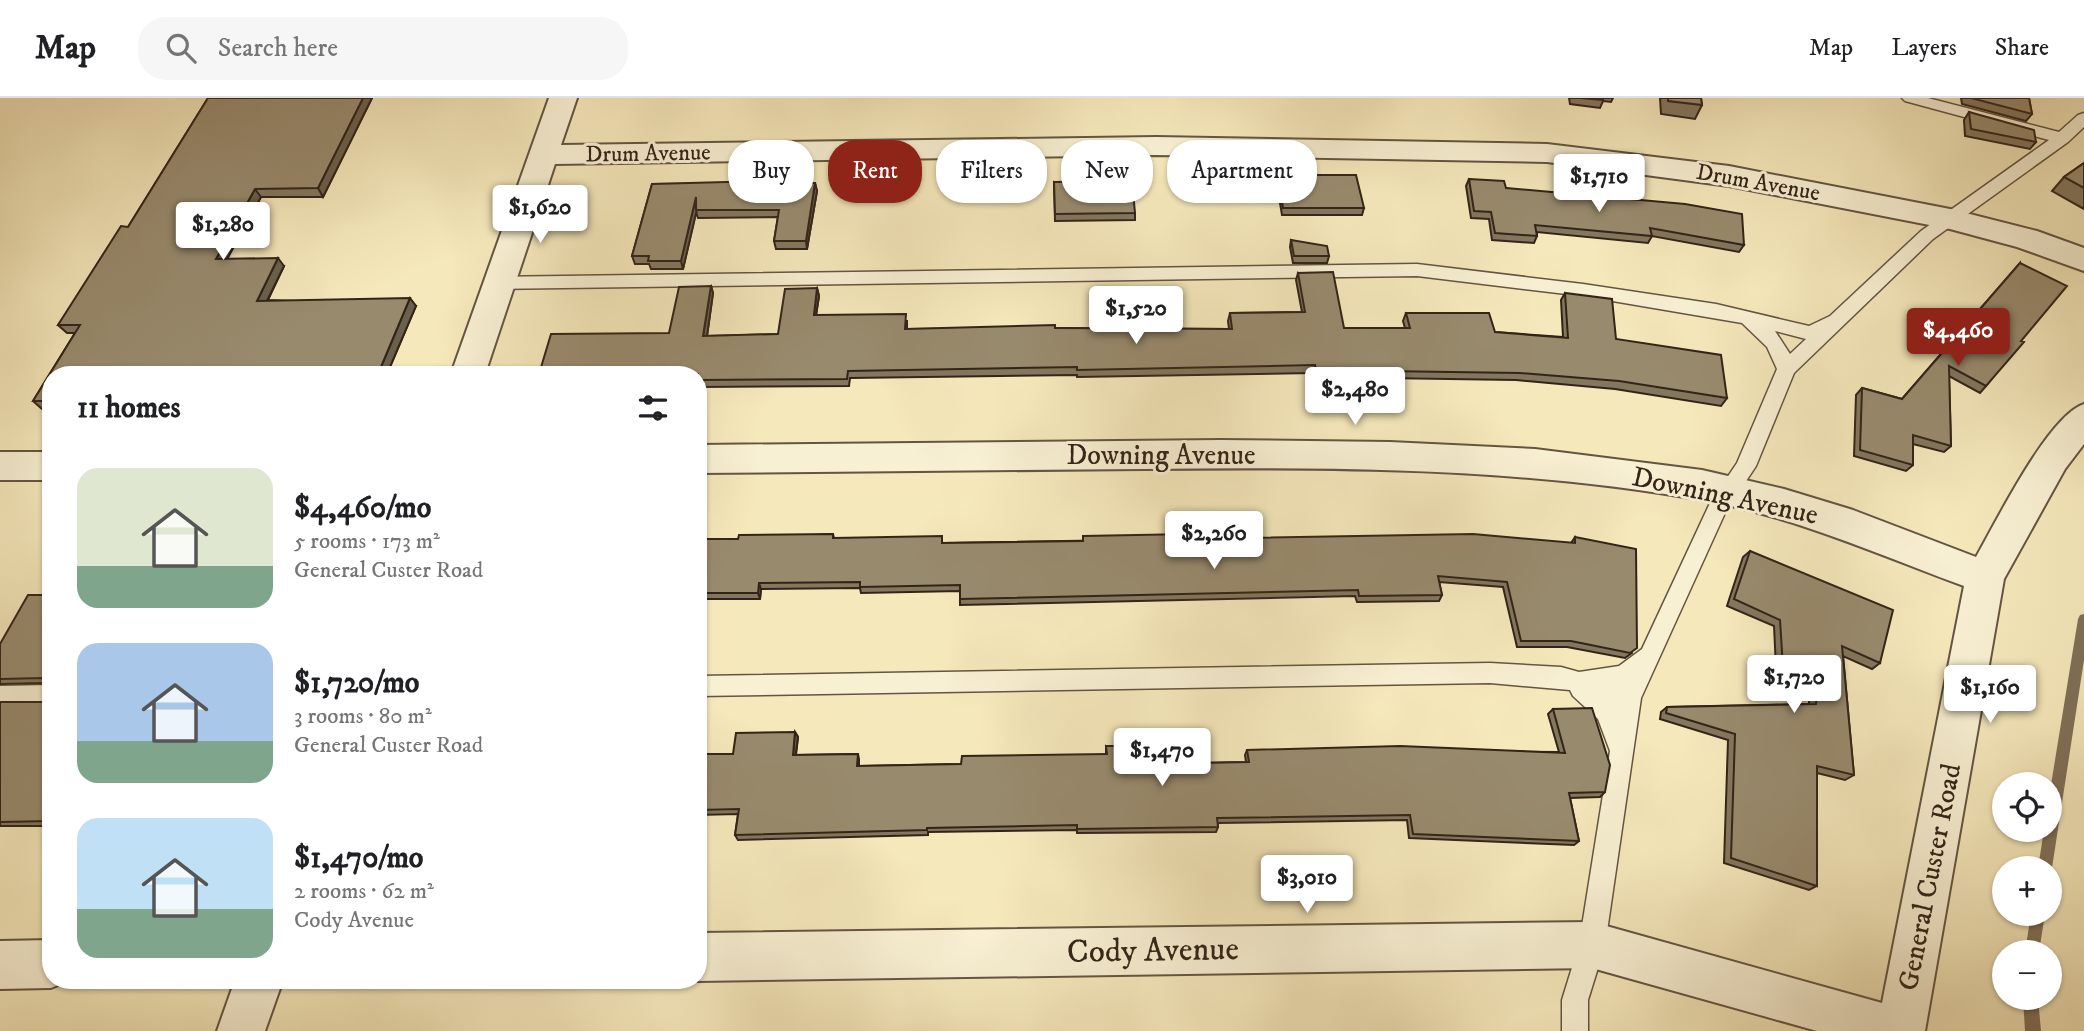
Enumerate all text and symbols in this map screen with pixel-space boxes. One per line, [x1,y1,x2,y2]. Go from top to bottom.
search box [138,17,628,80]
text: Map [35,28,96,69]
icon: search [162,29,200,67]
text: Search here [218,32,338,65]
text: Map [1809,33,1853,63]
text: Layers [1891,33,1957,63]
text: Share [1995,33,2049,63]
street label: Drum Avenue [585,138,711,170]
chip: Buy [728,140,814,203]
chip: Rent [828,140,922,203]
chip: Filters [936,140,1047,203]
chip: New [1061,140,1153,203]
chip: Apartment [1167,140,1317,203]
pin: $1,710 [1542,155,1656,214]
street label: Drum Avenue [1694,158,1822,208]
text: $1,710 [1570,162,1628,191]
pin: $1,620 [483,186,597,245]
text: $1,620 [509,193,571,222]
pin: $1,280 [166,202,280,262]
text: $1,280 [192,210,254,239]
pin: $1,520 [1079,286,1193,346]
text: $1,520 [1105,294,1167,323]
pin: $4,460 [1901,308,2015,368]
text: $4,460 [1923,316,1993,345]
pin: $2,480 [1298,368,1412,427]
text: $2,480 [1321,375,1389,404]
icon: filters [634,389,672,427]
text: 11 homes [77,390,181,427]
street label: Downing Avenue [1066,438,1256,473]
street label: Downing Avenue [1629,459,1821,533]
text: $4,460/mo [294,490,431,527]
icon: home [133,496,217,580]
pin: $2,260 [1157,512,1271,571]
text: $2,260 [1181,519,1247,548]
text: 5 rooms · 173 m² [294,527,440,556]
text: General Custer Road [294,556,483,585]
pin: $1,720 [1737,656,1851,715]
text: $1,720 [1763,663,1825,692]
text: $1,720/mo [294,665,419,702]
pin: $1,160 [1933,666,2047,725]
icon: home [133,671,217,755]
text: $1,160 [1960,673,2020,702]
text: 3 rooms · 80 m² [294,702,432,731]
pin: $1,470 [1105,728,1219,788]
text: General Custer Road [294,731,483,760]
text: $1,470 [1130,736,1194,765]
street label: General Custer Road [1891,761,1969,993]
map controls [1992,772,2062,1010]
button: locate [1992,772,2062,842]
text: $1,470/mo [294,840,423,877]
icon: home [133,846,217,930]
pin: $3,010 [1250,856,1364,915]
button: + [1992,856,2062,926]
text: $3,010 [1277,863,1337,892]
text: 2 rooms · 62 m² [294,877,434,906]
text: Cody Avenue [294,906,414,935]
street label: Cody Avenue [1067,929,1239,973]
button: − [1992,940,2062,1010]

